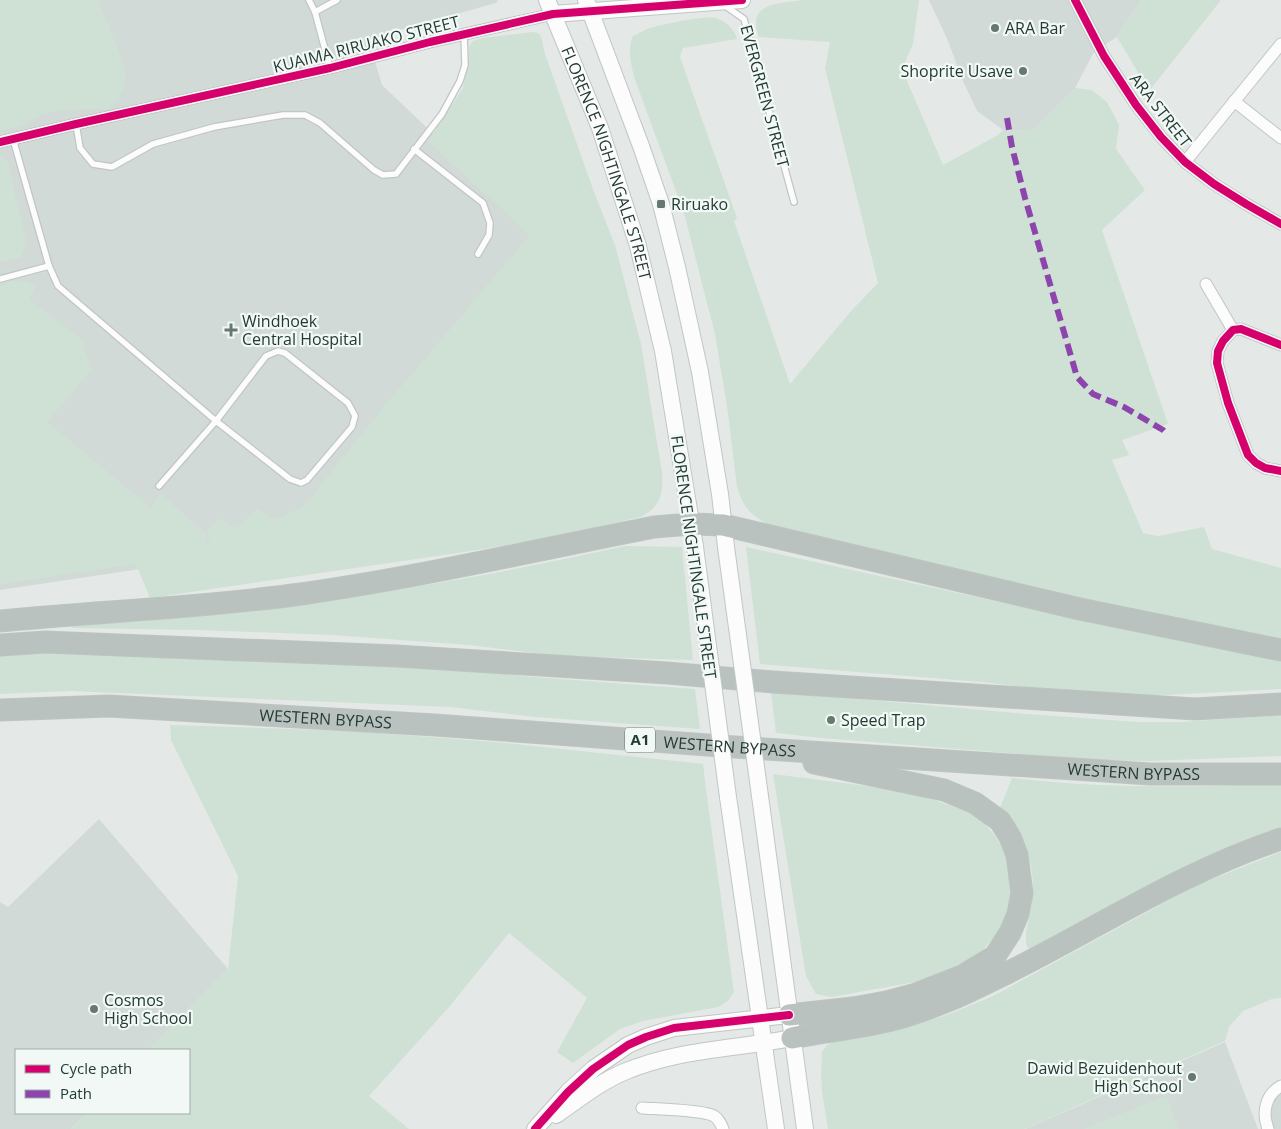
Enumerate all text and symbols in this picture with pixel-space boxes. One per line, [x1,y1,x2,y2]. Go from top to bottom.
street label: KUAIMA RIRUAKO STREET [271,10,462,78]
place label: ARA Bar [1005,17,1065,39]
street label: EVERGREEN STREET [735,22,795,170]
marker: ARA Bar [989,22,1001,34]
street label: FLORENCE NIGHTINGALE STREET [556,43,657,282]
place label: Shoprite Usave [900,60,1013,82]
marker: Shoprite Usave [1017,65,1029,77]
street label: ARA STREET [1125,68,1197,152]
place label: Riruako [671,193,728,215]
marker: Riruako [655,198,667,210]
place label: Windhoek Central Hospital [242,310,362,350]
marker: Windhoek Central Hospital [224,323,238,337]
street label: FLORENCE NIGHTINGALE STREET [666,434,722,680]
street label: WESTERN BYPASS [259,704,393,733]
place label: Speed Trap [841,709,926,731]
marker: Speed Trap [825,714,837,726]
road number: A1 [625,728,655,752]
street label: WESTERN BYPASS [663,731,797,762]
street label: WESTERN BYPASS [1067,758,1200,785]
place label: Cosmos High School [104,989,192,1029]
marker: Cosmos High School [88,1003,100,1015]
legend [15,1049,190,1114]
place label: Dawid Bezuidenhout High School [1027,1057,1182,1097]
text: Cycle path [60,1058,132,1078]
marker: Dawid Bezuidenhout High School [1186,1071,1198,1083]
text: Path [60,1083,92,1103]

